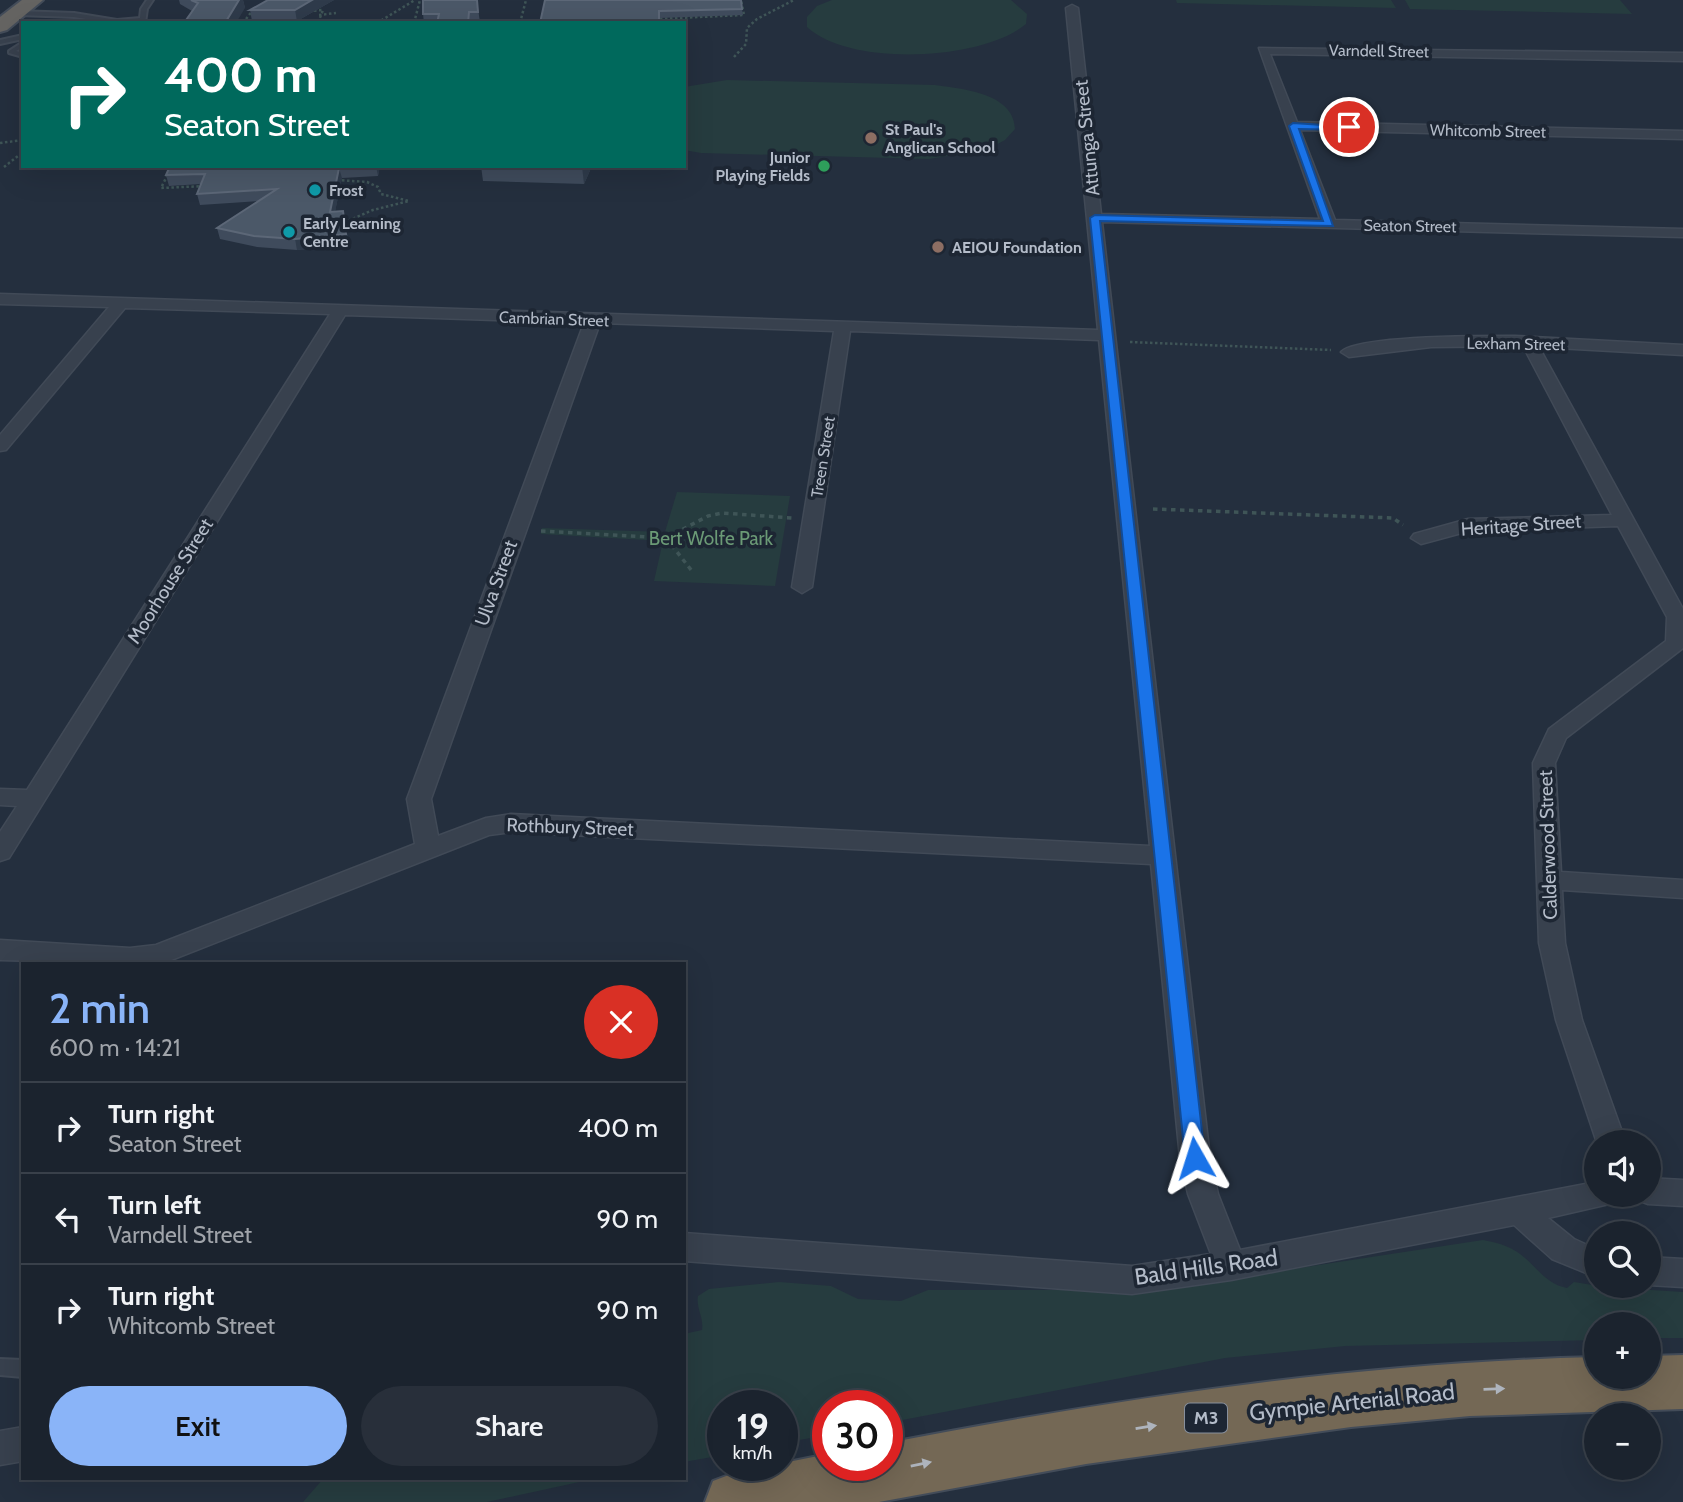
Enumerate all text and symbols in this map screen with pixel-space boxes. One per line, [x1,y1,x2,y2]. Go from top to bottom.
street label: Varndell Street [1329,41,1430,61]
text: 400 m [164,45,317,104]
icon: right [49,49,140,140]
street label: Attunga Street [1069,78,1105,197]
pin [1319,97,1379,157]
text: Seaton Street [164,105,350,144]
icon: arrive [1330,108,1368,146]
place label: St Paul's Anglican School [885,120,995,157]
street label: Whitcomb Street [1430,120,1547,142]
marker: St Paul's Anglican School [863,130,879,146]
place label: Junior Playing Fields [715,148,811,185]
marker: Junior Playing Fields [816,158,832,174]
place label: Frost [329,181,364,200]
marker: Frost [307,182,323,198]
place label: Early Learning Centre [303,214,401,251]
street label: Seaton Street [1363,216,1457,236]
marker: Early Learning Centre [281,224,297,240]
place label: AEIOU Foundation [952,238,1082,257]
marker: AEIOU Foundation [930,239,946,255]
street label: Cambrian Street [499,308,610,330]
street label: Lexham Street [1467,334,1566,354]
street label: Treen Street [807,414,839,499]
street label: Heritage Street [1460,509,1583,541]
street label: Moorhouse Street [122,514,218,648]
park label: Bert Wolfe Park [649,527,774,550]
street label: Ulva Street [470,537,522,629]
street label: Calderwood Street [1534,769,1562,920]
street label: Rothbury Street [506,813,635,841]
text: 2 min [49,982,150,1034]
button: close [584,985,658,1059]
text: 600 m · 14:21 [49,1034,180,1062]
text: Turn right [108,1098,214,1130]
icon: right [49,1109,87,1147]
text: 400 m [578,1112,658,1144]
position arrow [1158,1121,1232,1195]
text: Seaton Street [108,1130,241,1158]
map controls [1584,1130,1661,1480]
button: sound [1584,1130,1661,1207]
text: Turn left [108,1189,201,1221]
icon: left [49,1200,87,1238]
text: 90 m [596,1203,658,1235]
text: Varndell Street [108,1221,252,1249]
button: search [1584,1221,1661,1298]
street label: Bald Hills Road [1133,1243,1279,1291]
text: Turn right [108,1280,214,1312]
icon: right [49,1291,87,1329]
text: 90 m [596,1294,658,1326]
text: Whitcomb Street [108,1312,275,1340]
button: + [1584,1312,1661,1389]
street label: Gympie Arterial Road [1248,1377,1456,1427]
one-way arrow [1483,1384,1505,1395]
button: Exit [49,1386,347,1466]
button: Share [361,1386,658,1466]
speed limit sign: 30 [812,1390,903,1481]
button: − [1584,1403,1661,1480]
road number: M3 [1185,1404,1227,1433]
text: 19 [736,1405,769,1448]
one-way arrow [1135,1421,1157,1432]
text: km/h [733,1442,772,1464]
one-way arrow [910,1458,932,1469]

